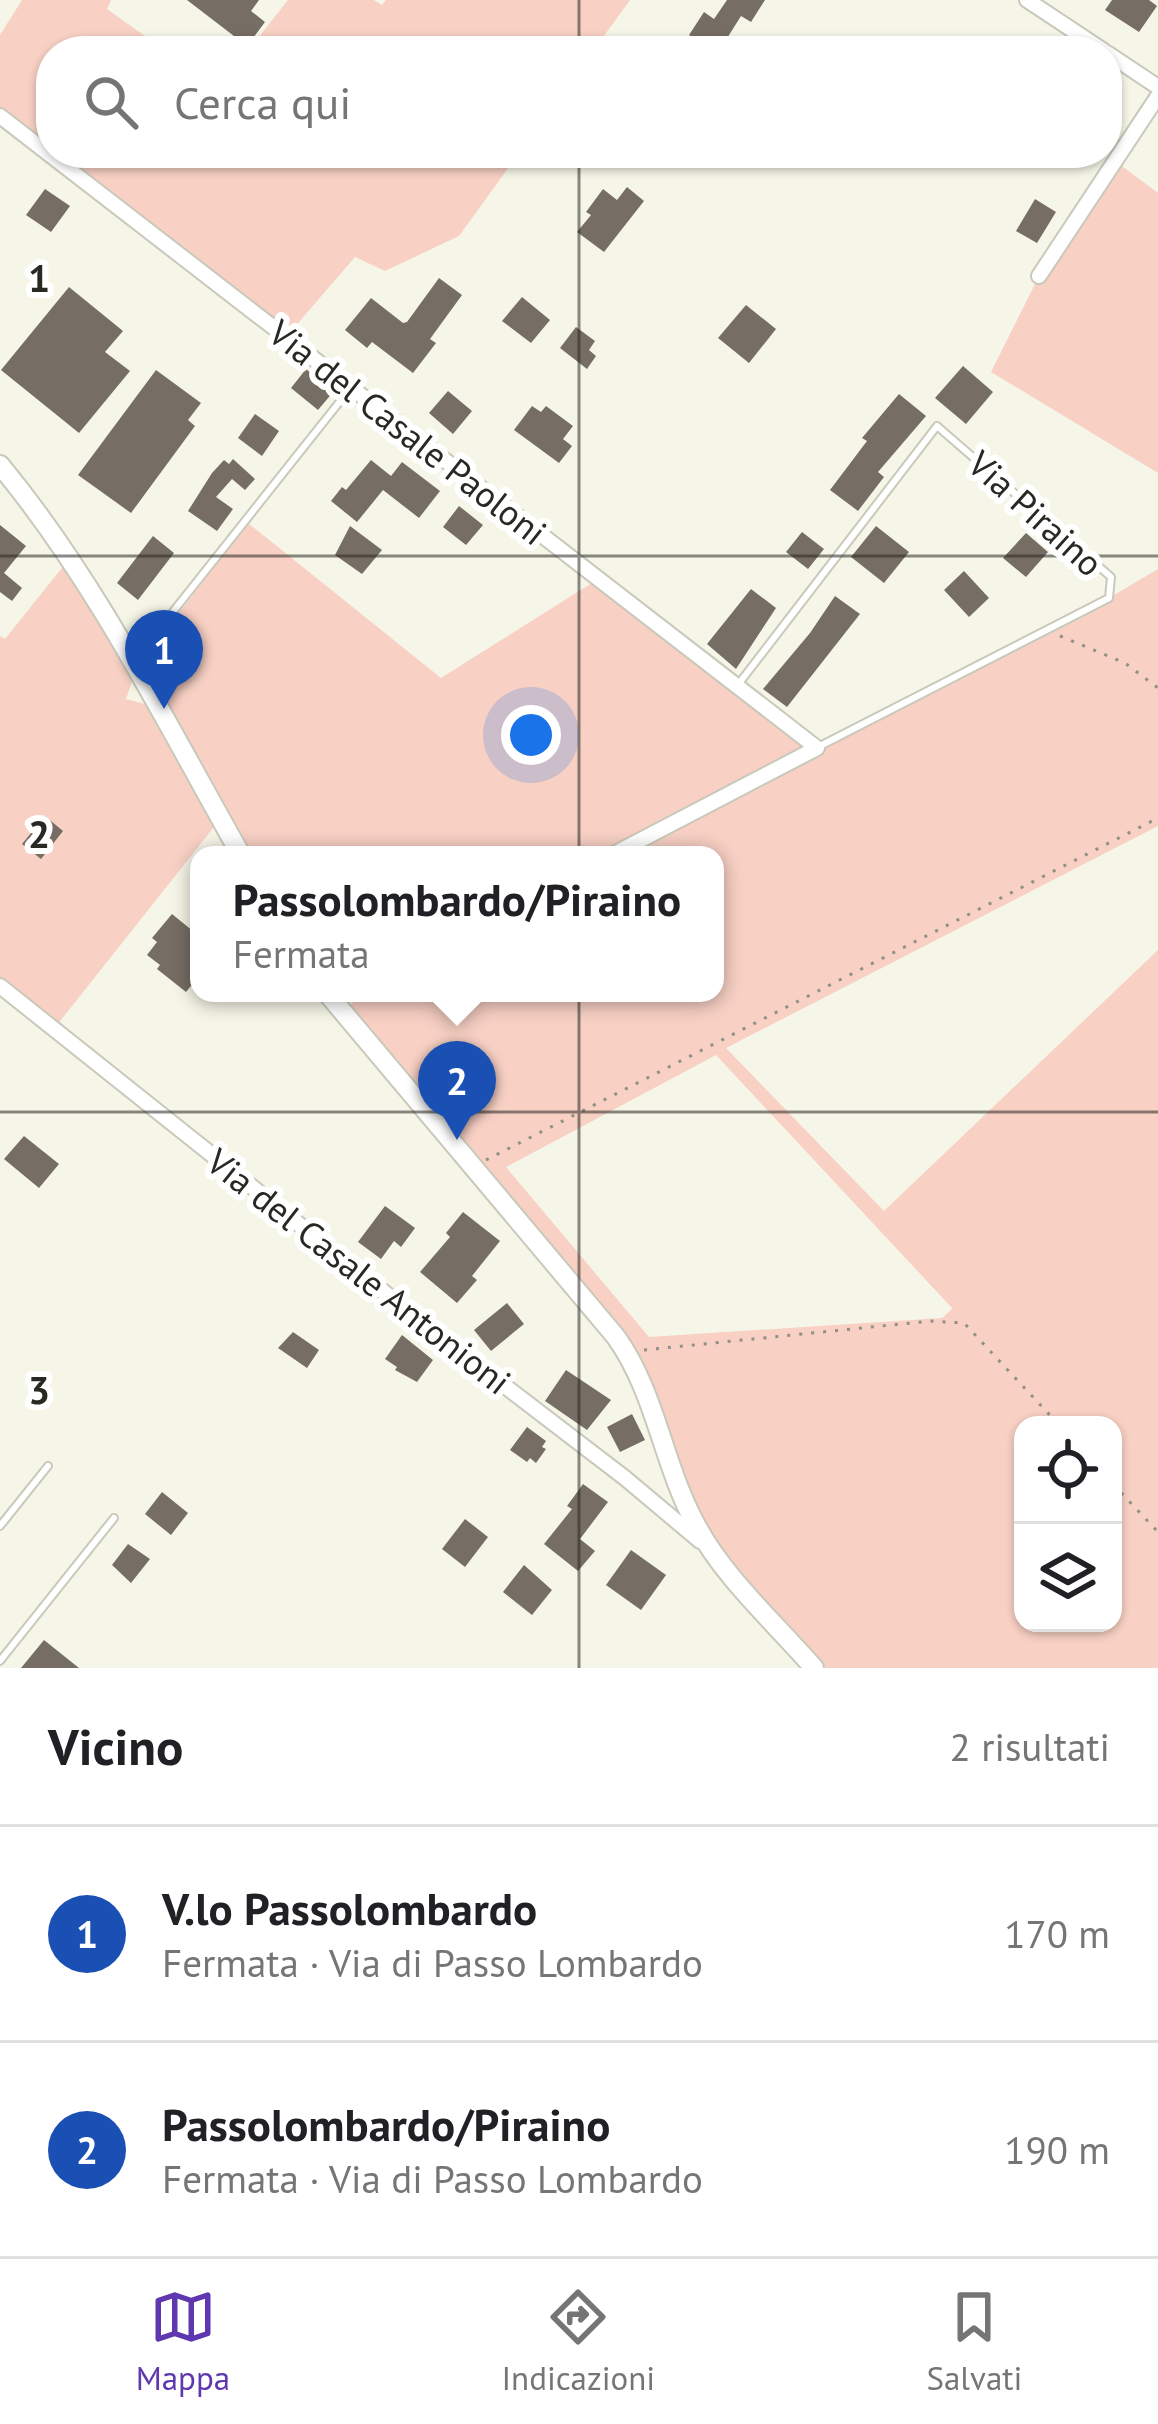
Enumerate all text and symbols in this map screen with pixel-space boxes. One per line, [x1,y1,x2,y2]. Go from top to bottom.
search box [36,36,1122,168]
icon: search [78,69,144,135]
text: Cerca qui [174,73,351,131]
text: 1 [28,252,50,303]
street label: Via del Casale Paoloni [259,308,556,555]
street label: Via Piraino [958,439,1113,586]
pin: 1 [125,610,203,709]
your location [501,705,561,765]
text: 2 [28,808,50,859]
popup [190,846,724,1002]
text: Passolombardo/Piraino [233,870,681,928]
text: Fermata [233,928,370,979]
pin: 2 [418,1041,496,1140]
street label: Via del Casale Antonioni [197,1137,521,1404]
text: 3 [28,1364,50,1415]
map controls [1014,1416,1122,1632]
button: locate [1014,1416,1122,1524]
button: layers [1014,1524,1122,1632]
text: Vicino [48,1713,183,1779]
text: 2 risultati [950,1721,1110,1772]
text: V.lo Passolombardo [162,1879,537,1937]
text: 1 [76,1908,98,1959]
text: 170 m [1004,1908,1110,1959]
text: Fermata · Via di Passo Lombardo [162,1937,703,1988]
text: Passolombardo/Piraino [162,2095,610,2153]
text: 2 [76,2124,98,2175]
text: 190 m [1004,2124,1110,2175]
text: Fermata · Via di Passo Lombardo [162,2153,703,2204]
tab: Mappa [136,2284,230,2399]
tab: Indicazioni [501,2284,655,2399]
tab: Salvati [926,2284,1022,2399]

